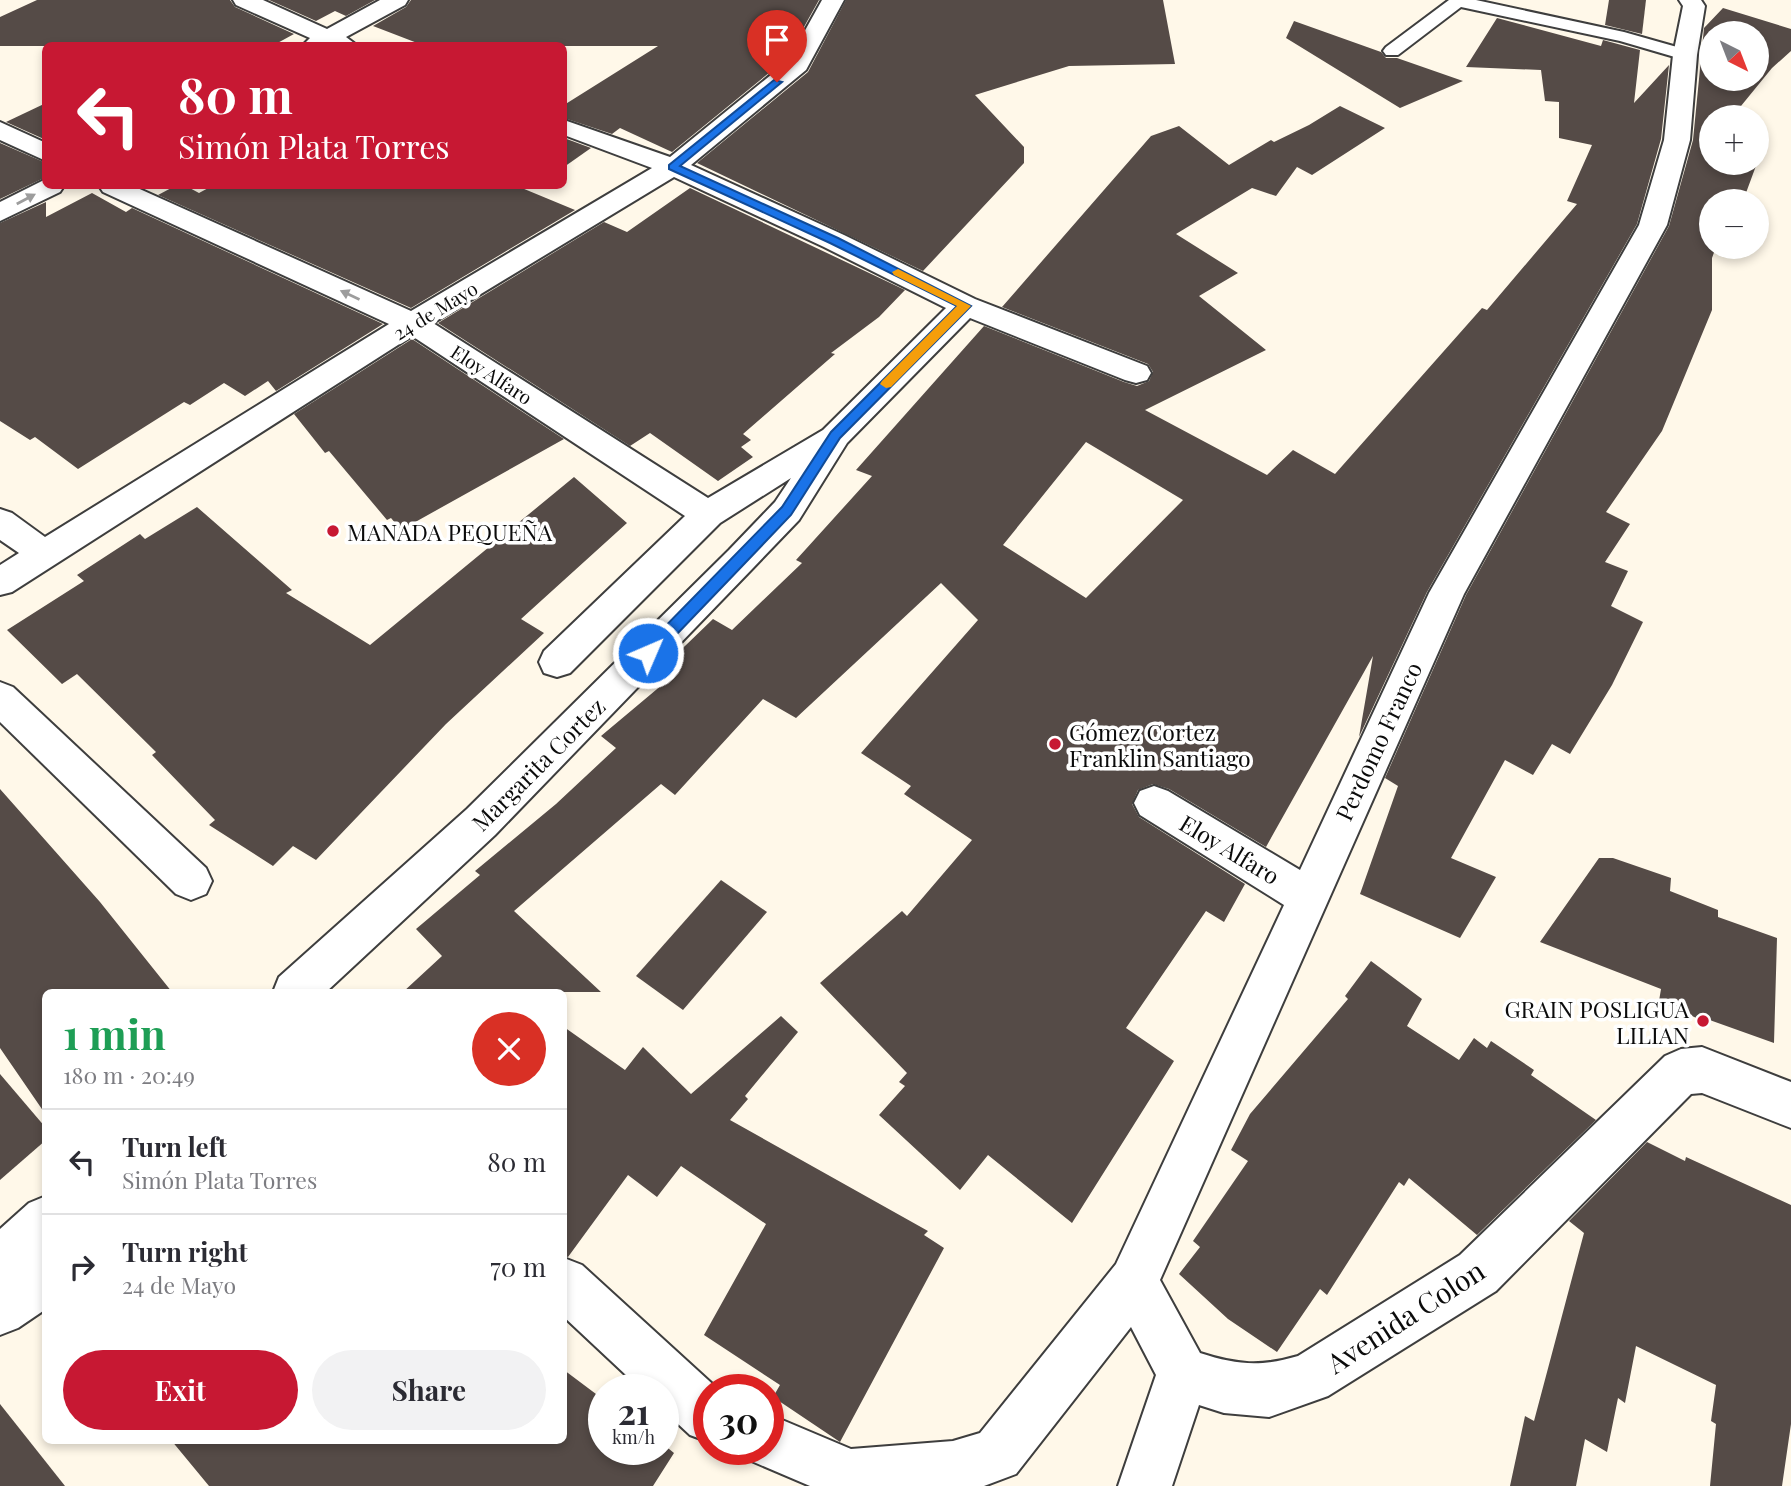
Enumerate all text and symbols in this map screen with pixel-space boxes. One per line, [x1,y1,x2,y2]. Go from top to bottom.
pin [747,10,807,82]
icon: arrive [758,21,796,59]
north arrow [1699,21,1769,91]
map controls [1699,21,1769,259]
text: 80 m [178,61,293,126]
icon: left [63,70,154,161]
button: + [1699,105,1769,175]
text: Simón Plata Torres [178,124,450,167]
button: − [1699,189,1769,259]
one-way arrow [16,193,35,205]
street label: 24 de Mayo [388,275,482,345]
one-way arrow [340,289,361,300]
street label: Eloy Alfaro [446,338,538,410]
place label: MANADA PEQUEÑA [347,516,553,547]
marker: MANADA PEQUEÑA [325,523,341,539]
position arrow [611,616,685,690]
street label: Perdomo Franco [1328,657,1428,825]
street label: Margarita Cortez [465,691,611,837]
place label: Gómez Cortez Franklin Santiago [1069,716,1251,773]
marker: Gómez Cortez Franklin Santiago [1047,736,1063,752]
street label: Eloy Alfaro [1174,807,1286,891]
place label: GRAIN POSLIGUA LILIAN [1504,993,1690,1050]
text: 1 min [63,1005,166,1061]
button: close [472,1012,546,1086]
marker: GRAIN POSLIGUA LILIAN [1695,1013,1711,1029]
text: 180 m · 20:49 [63,1059,195,1090]
text: Turn left [122,1129,227,1164]
icon: left [63,1143,101,1181]
text: 80 m [487,1144,546,1179]
text: Simón Plata Torres [122,1164,317,1195]
text: Turn right [122,1234,248,1269]
icon: right [63,1248,101,1286]
text: 70 m [490,1249,546,1284]
street label: Avenida Colon [1318,1251,1491,1381]
text: 24 de Mayo [122,1269,236,1300]
button: Exit [63,1350,298,1430]
button: Share [312,1350,546,1430]
speed limit sign: 30 [693,1374,784,1465]
text: 21 [618,1387,649,1434]
text: km/h [612,1425,655,1449]

